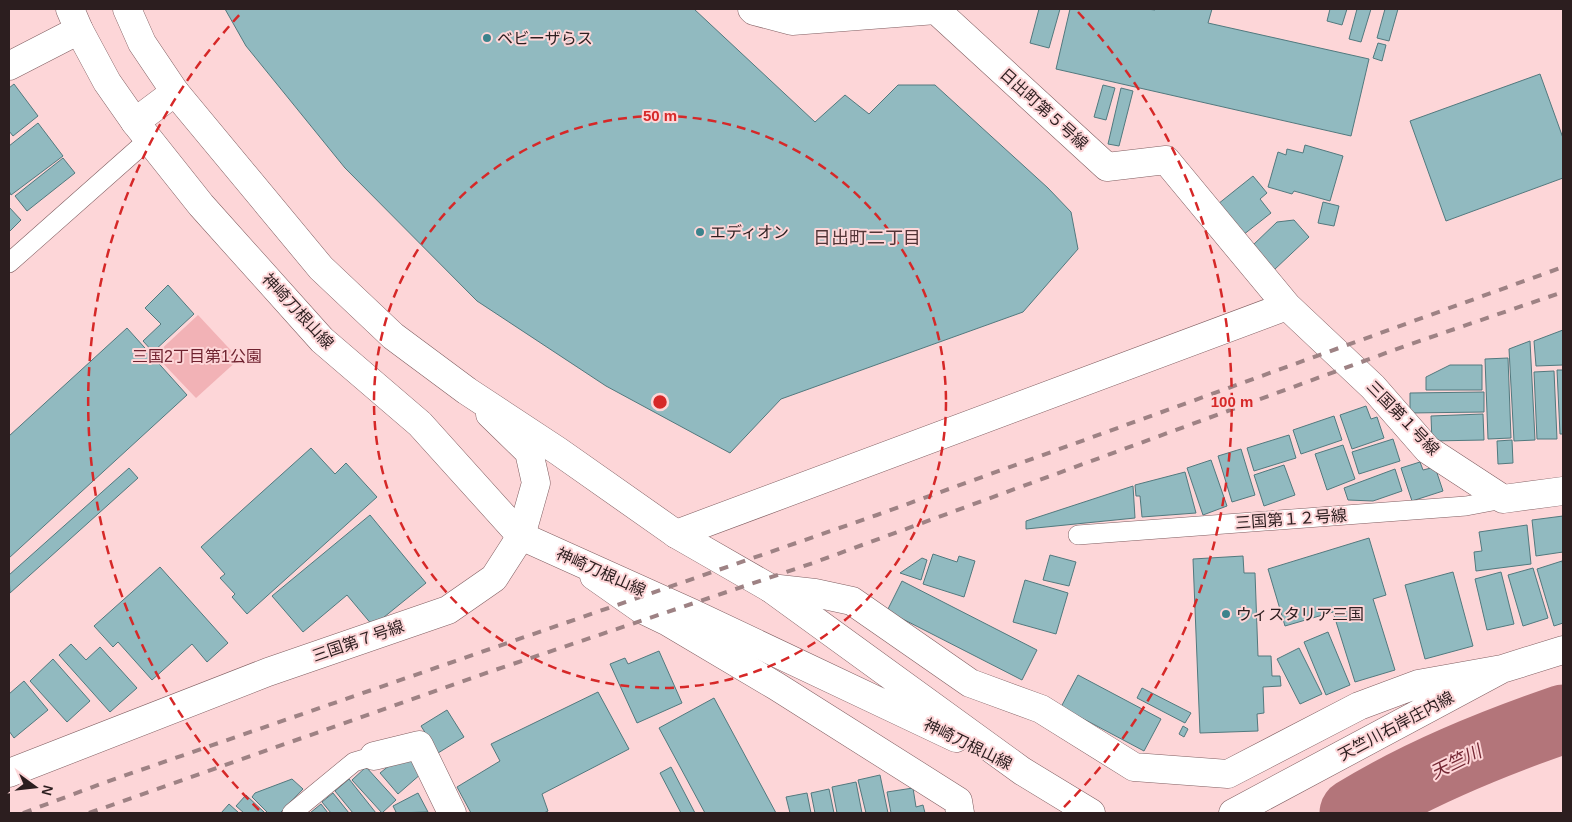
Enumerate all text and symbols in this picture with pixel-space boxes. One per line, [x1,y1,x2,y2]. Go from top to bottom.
place label: ベビーザらス [497,30,593,47]
marker: ベビーザらス [481,32,493,44]
street label: 日出町第５号線 [997,65,1091,153]
text: 50 m [643,107,677,124]
place label: エディオン [710,224,789,241]
marker: エディオン [694,226,706,238]
district label: 日出町二丁目 [813,228,921,248]
street label: 神崎刀根山線 [259,270,337,352]
park label: 三国2丁目第1公園 [132,348,262,365]
street label: 三国第１号線 [1364,378,1442,458]
centre of rings [651,393,669,411]
text: 100 m [1211,393,1253,410]
street label: 三国第１２号線 [1235,507,1347,531]
street label: 神崎刀根山線 [554,545,648,599]
place label: ウィスタリア三国 [1236,606,1364,623]
marker: ウィスタリア三国 [1220,608,1232,620]
street label: 三国第７号線 [310,617,406,665]
street label: 天竺川右岸庄内線 [1335,687,1457,765]
street label: 神崎刀根山線 [921,715,1015,773]
water label: 天竺川 [1427,740,1485,784]
north arrow [10,762,60,812]
text: N [39,783,57,797]

